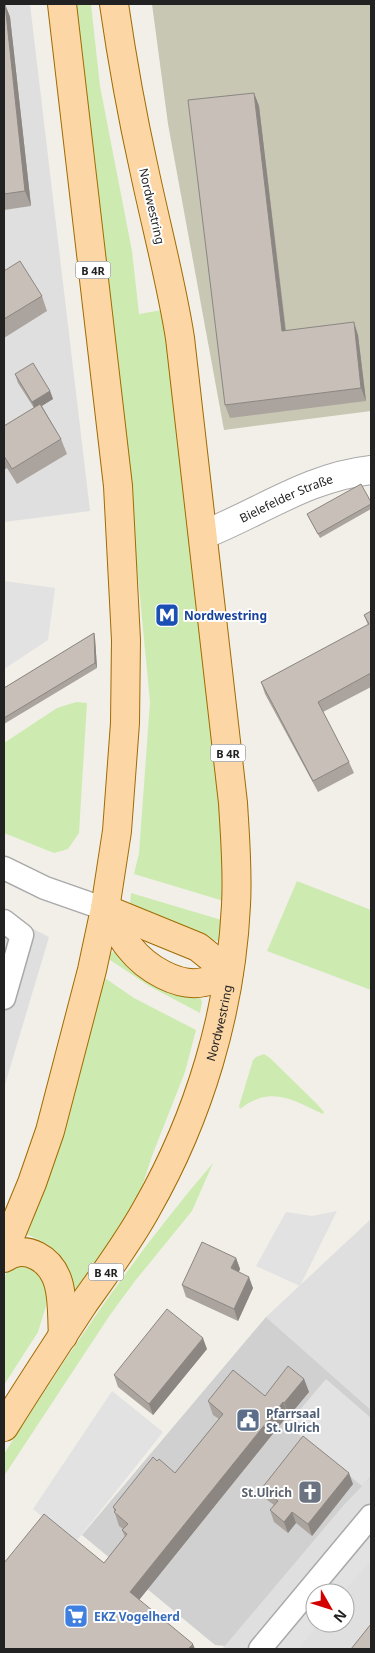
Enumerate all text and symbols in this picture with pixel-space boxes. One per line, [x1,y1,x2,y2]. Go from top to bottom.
street label: Nordwestring [135,166,169,246]
road number: B 4R [76,262,110,278]
street label: Bielefelder Straße [236,470,335,526]
metro station icon: Nordwestring [154,602,180,628]
place label: Nordwestring [184,607,267,624]
road number: B 4R [210,744,246,761]
street label: Nordwestring [201,983,236,1063]
road number: B 4R [88,1264,124,1280]
place label: Pfarrsaal St. Ulrich [266,1405,320,1436]
public building icon: Pfarrsaal St. Ulrich [235,1407,261,1433]
church icon: St.Ulrich [297,1479,323,1505]
place label: St.Ulrich [241,1484,292,1501]
north arrow [305,1583,355,1633]
supermarket icon: EKZ Vogelherd [63,1603,89,1629]
text: N [330,1606,351,1627]
place label: EKZ Vogelherd [94,1608,180,1625]

